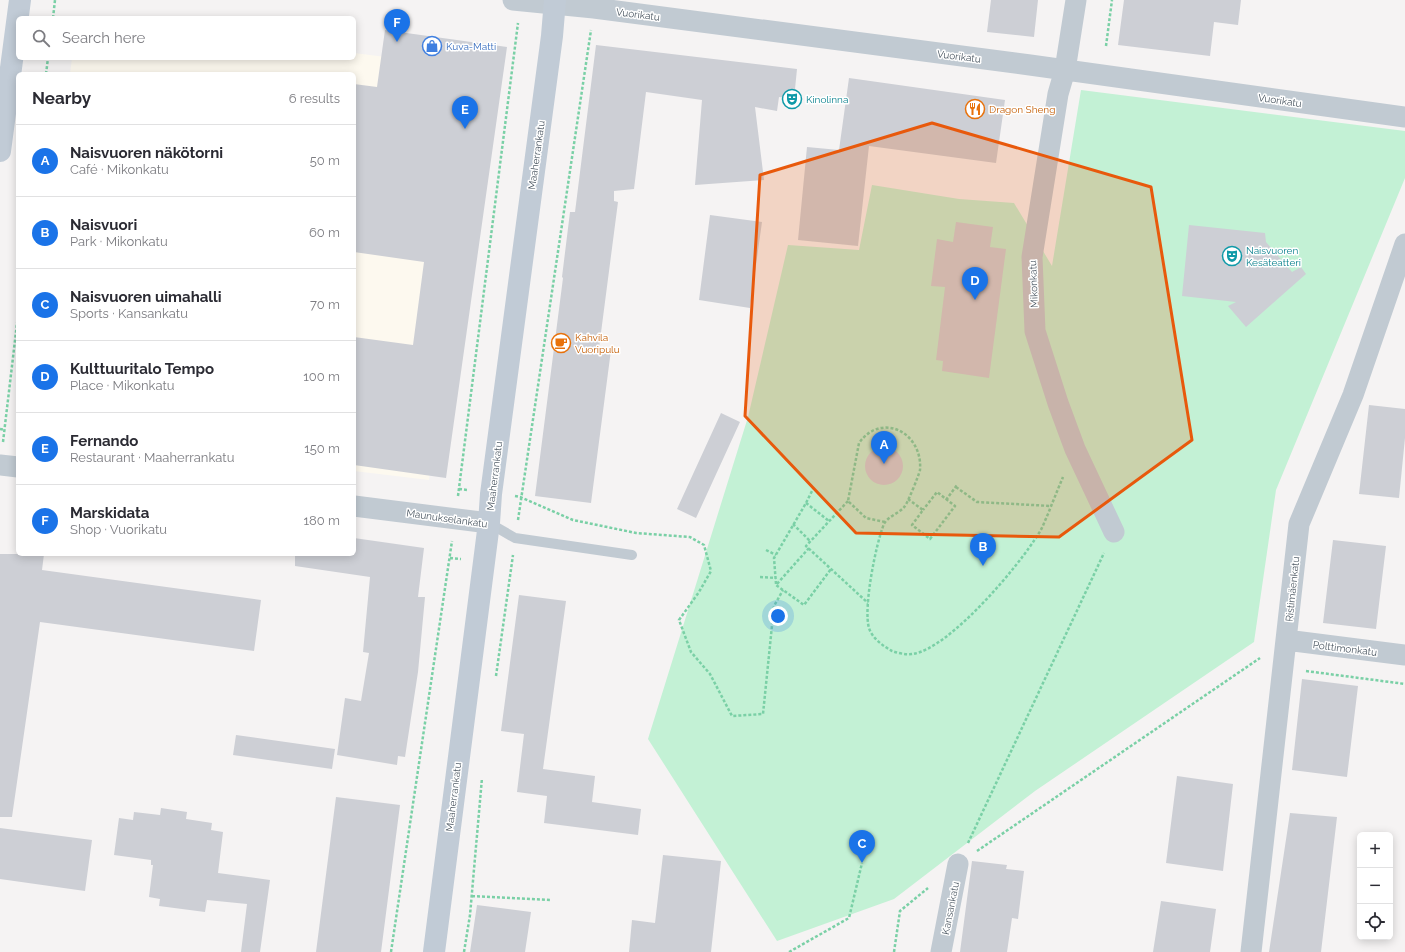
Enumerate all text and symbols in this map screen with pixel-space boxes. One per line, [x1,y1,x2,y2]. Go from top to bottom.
street label: Vuorikatu [615,6,660,23]
pin: F [384,9,410,42]
search box [16,16,356,60]
icon: search [30,27,52,49]
text: Search here [62,29,145,47]
shop icon: Kuva-Matti [421,35,443,57]
place label: Kuva-Matti [446,41,496,52]
street label: Vuorikatu [936,48,981,65]
text: Nearby [32,88,91,108]
theatre icon: Kinolinna [781,88,803,110]
text: 6 results [289,91,340,106]
street label: Vuorikatu [1257,92,1303,109]
place label: Kinolinna [806,94,848,105]
pin: E [452,96,478,129]
restaurant icon: Dragon Sheng [964,98,986,120]
place label: Dragon Sheng [989,104,1055,115]
street label: Maaherrankatu [526,120,547,190]
text: Naisvuoren näkötorni [70,144,223,162]
text: A [41,153,49,168]
text: 50 m [310,153,340,168]
text: Café · Mikonkatu [70,162,169,177]
text: Naisvuori [70,216,137,234]
text: B [41,225,49,240]
text: 60 m [309,225,340,240]
text: Park · Mikonkatu [70,234,168,249]
theatre icon: Naisvuoren Kesäteatteri [1221,245,1243,267]
place label: Naisvuoren Kesäteatteri [1246,245,1301,268]
street label: Mikonkatu [1027,260,1040,308]
pin: D [962,267,988,300]
text: Naisvuoren uimahalli [70,288,222,306]
text: C [41,297,49,312]
text: 70 m [310,297,340,312]
text: Sports · Kansankatu [70,306,188,321]
cafe icon: Kahvila Vuoripulu [550,332,572,354]
place label: Kahvila Vuoripulu [575,332,620,355]
text: Kulttuuritalo Tempo [70,360,214,378]
text: D [40,369,50,384]
text: 100 m [303,369,340,384]
text: Place · Mikonkatu [70,378,175,393]
pin: A [871,431,897,464]
text: Fernando [70,432,138,450]
text: E [41,441,49,456]
text: 150 m [304,441,340,456]
street label: Maaherrankatu [485,441,504,511]
text: Restaurant · Maaherrankatu [70,450,234,465]
text: Marskidata [70,504,149,522]
street label: Maunukselankatu [406,507,488,530]
text: F [41,513,49,528]
text: 180 m [304,513,340,528]
text: Shop · Vuorikatu [70,522,167,537]
pin: B [970,533,996,566]
street label: Ristimäenkatu [1284,556,1301,622]
your location [768,606,788,626]
street label: Polttimonkatu [1312,639,1378,658]
street label: Maaherrankatu [444,762,463,832]
pin: C [849,830,875,863]
map controls [1357,832,1393,940]
button: + [1357,832,1393,868]
button: − [1357,868,1393,904]
street label: Kansankatu [940,881,961,936]
button: locate [1357,904,1393,940]

